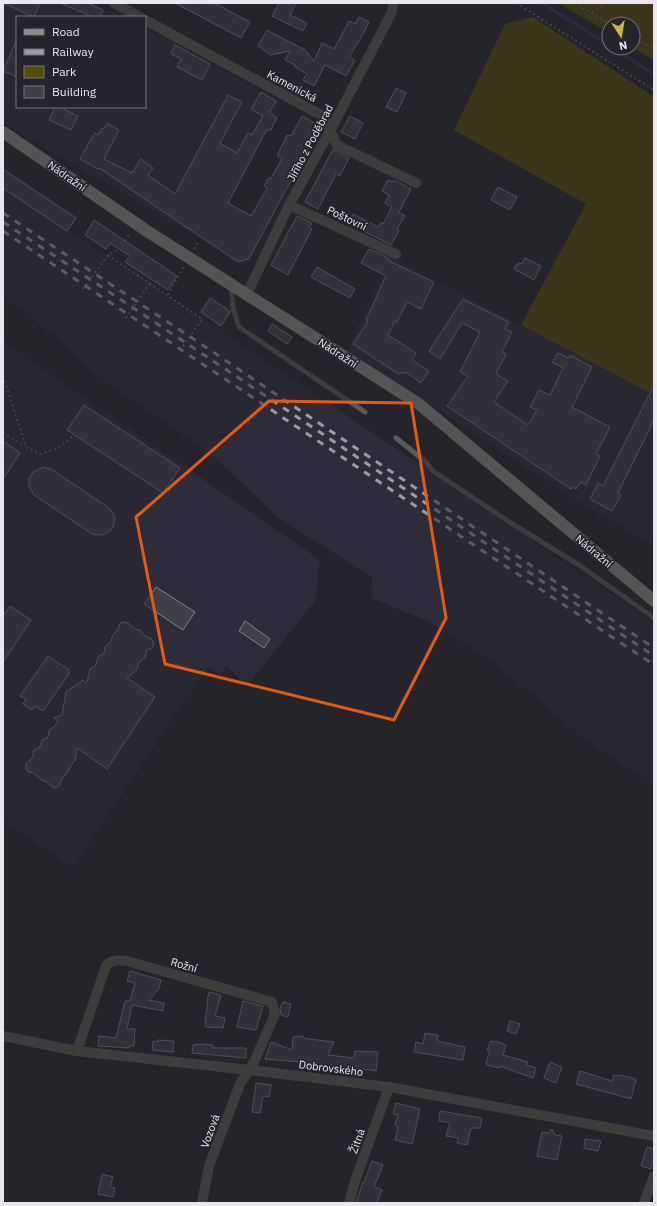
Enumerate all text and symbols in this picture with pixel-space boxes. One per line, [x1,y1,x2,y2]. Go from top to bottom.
legend [16,16,146,108]
north arrow [601,16,641,56]
text: Road [52,24,80,39]
text: N [618,38,628,53]
text: Railway [52,44,94,59]
text: Park [52,64,77,79]
street label: Kamenická [265,67,319,105]
text: Building [52,84,97,99]
street label: Jiřího z Poděbrad [284,102,336,184]
street label: Nádražní [45,158,89,194]
street label: Poštovní [325,203,369,233]
street label: Nádražní [316,335,360,371]
street label: Nádražní [573,531,616,571]
street label: Rožní [169,955,199,976]
street label: Dobrovského [298,1057,364,1079]
street label: Vozová [197,1112,223,1150]
street label: Žitná [346,1127,368,1155]

